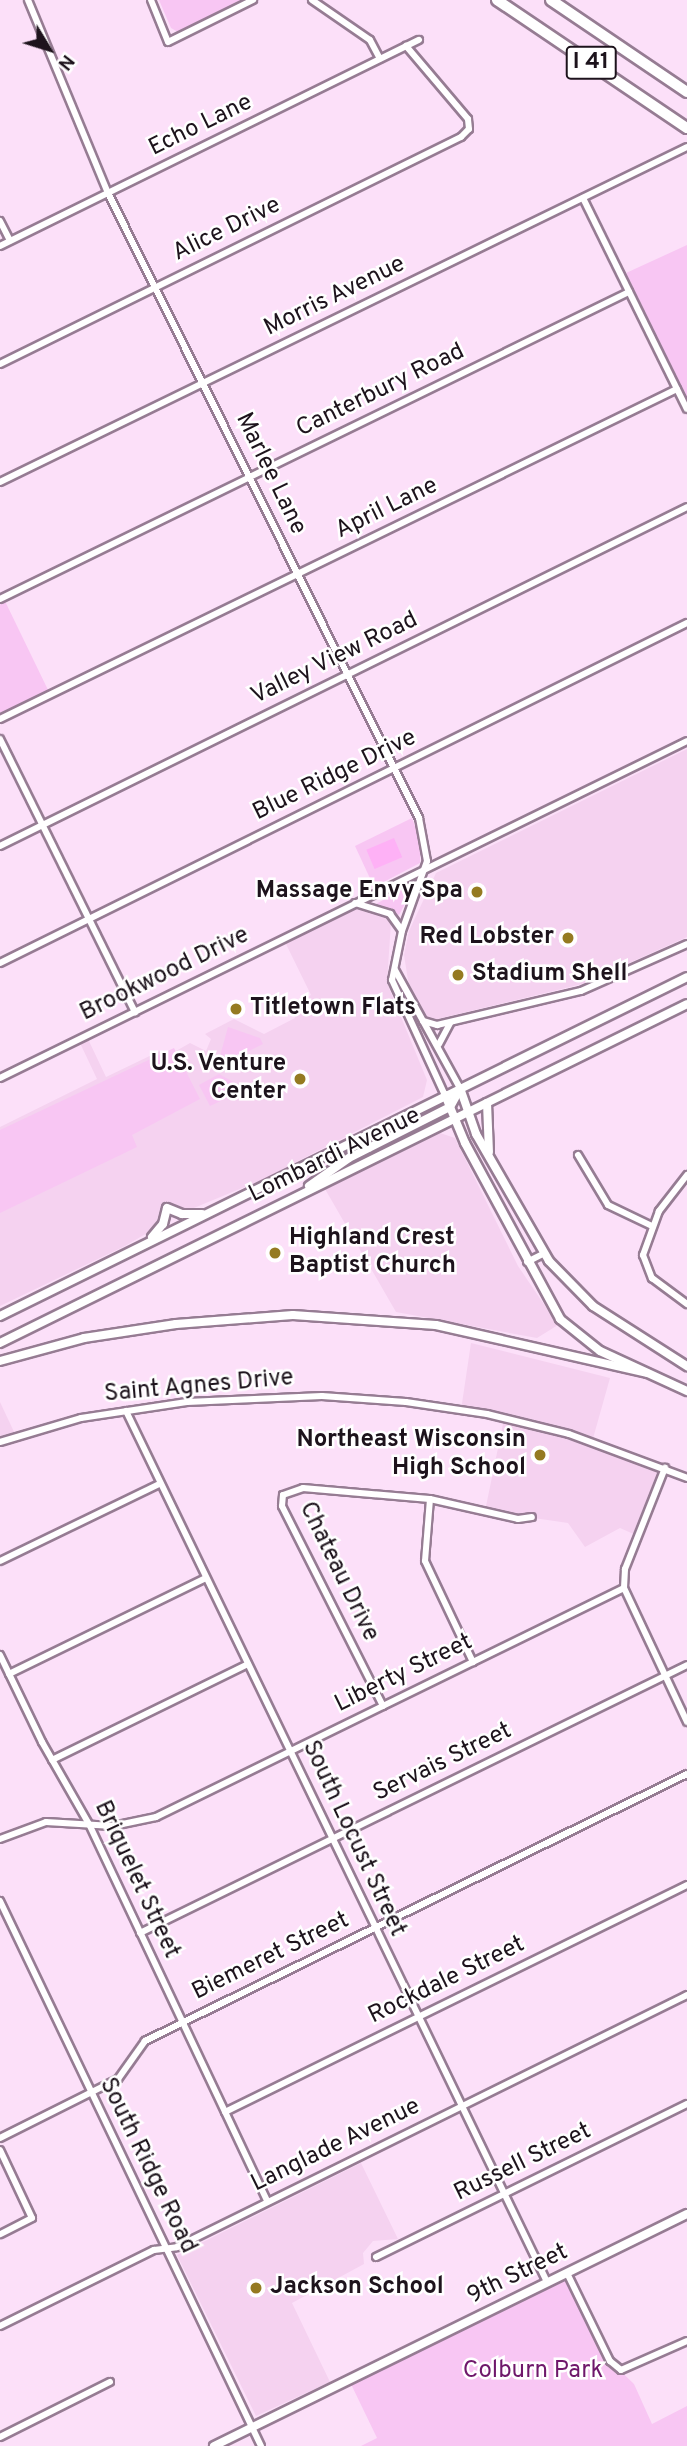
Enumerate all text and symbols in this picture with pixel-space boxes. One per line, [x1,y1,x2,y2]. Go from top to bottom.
north arrow [14,14,84,84]
road number: I 41 [565,44,617,82]
text: N [52,49,79,75]
street label: Echo Lane [145,89,257,163]
street label: Alice Drive [168,192,286,268]
street label: Morris Avenue [259,250,411,344]
street label: Canterbury Road [292,338,470,444]
street label: Marlee Lane [228,408,312,540]
street label: April Lane [331,472,443,546]
street label: Valley View Road [247,606,423,712]
street label: Blue Ridge Drive [249,724,421,828]
place label: Massage Envy Spa [256,878,463,906]
marker: Massage Envy Spa [469,884,485,900]
street label: Brookwood Drive [76,922,254,1028]
place label: Red Lobster [420,924,554,952]
marker: Red Lobster [560,930,576,946]
place label: Stadium Shell [472,961,628,989]
marker: Stadium Shell [450,967,466,983]
place label: Titletown Flats [250,995,416,1023]
marker: Titletown Flats [228,1001,244,1017]
place label: U.S. Venture Center [150,1051,286,1107]
marker: U.S. Venture Center [292,1071,308,1087]
street label: Lombardi Avenue [244,1102,426,1210]
place label: Highland Crest Baptist Church [289,1225,456,1281]
marker: Highland Crest Baptist Church [267,1245,283,1261]
street label: Saint Agnes Drive [103,1364,295,1410]
place label: Northeast Wisconsin High School [296,1427,526,1483]
marker: Northeast Wisconsin High School [532,1447,548,1463]
street label: Chateau Drive [292,1498,384,1646]
street label: Liberty Street [331,1628,477,1720]
street label: Servais Street [369,1717,517,1809]
street label: South Locust Street [295,1736,411,1942]
street label: Briquelet Street [87,1797,185,1963]
street label: Biemeret Street [188,1907,354,2007]
street label: Rockdale Street [364,1931,530,2031]
street label: South Ridge Road [92,2074,202,2258]
street label: Langlade Avenue [246,2092,426,2200]
street label: Russell Street [450,2117,596,2209]
street label: 9th Street [463,2238,573,2312]
place label: Jackson School [270,2274,444,2302]
marker: Jackson School [248,2280,264,2296]
park label: Colburn Park [463,2358,603,2386]

